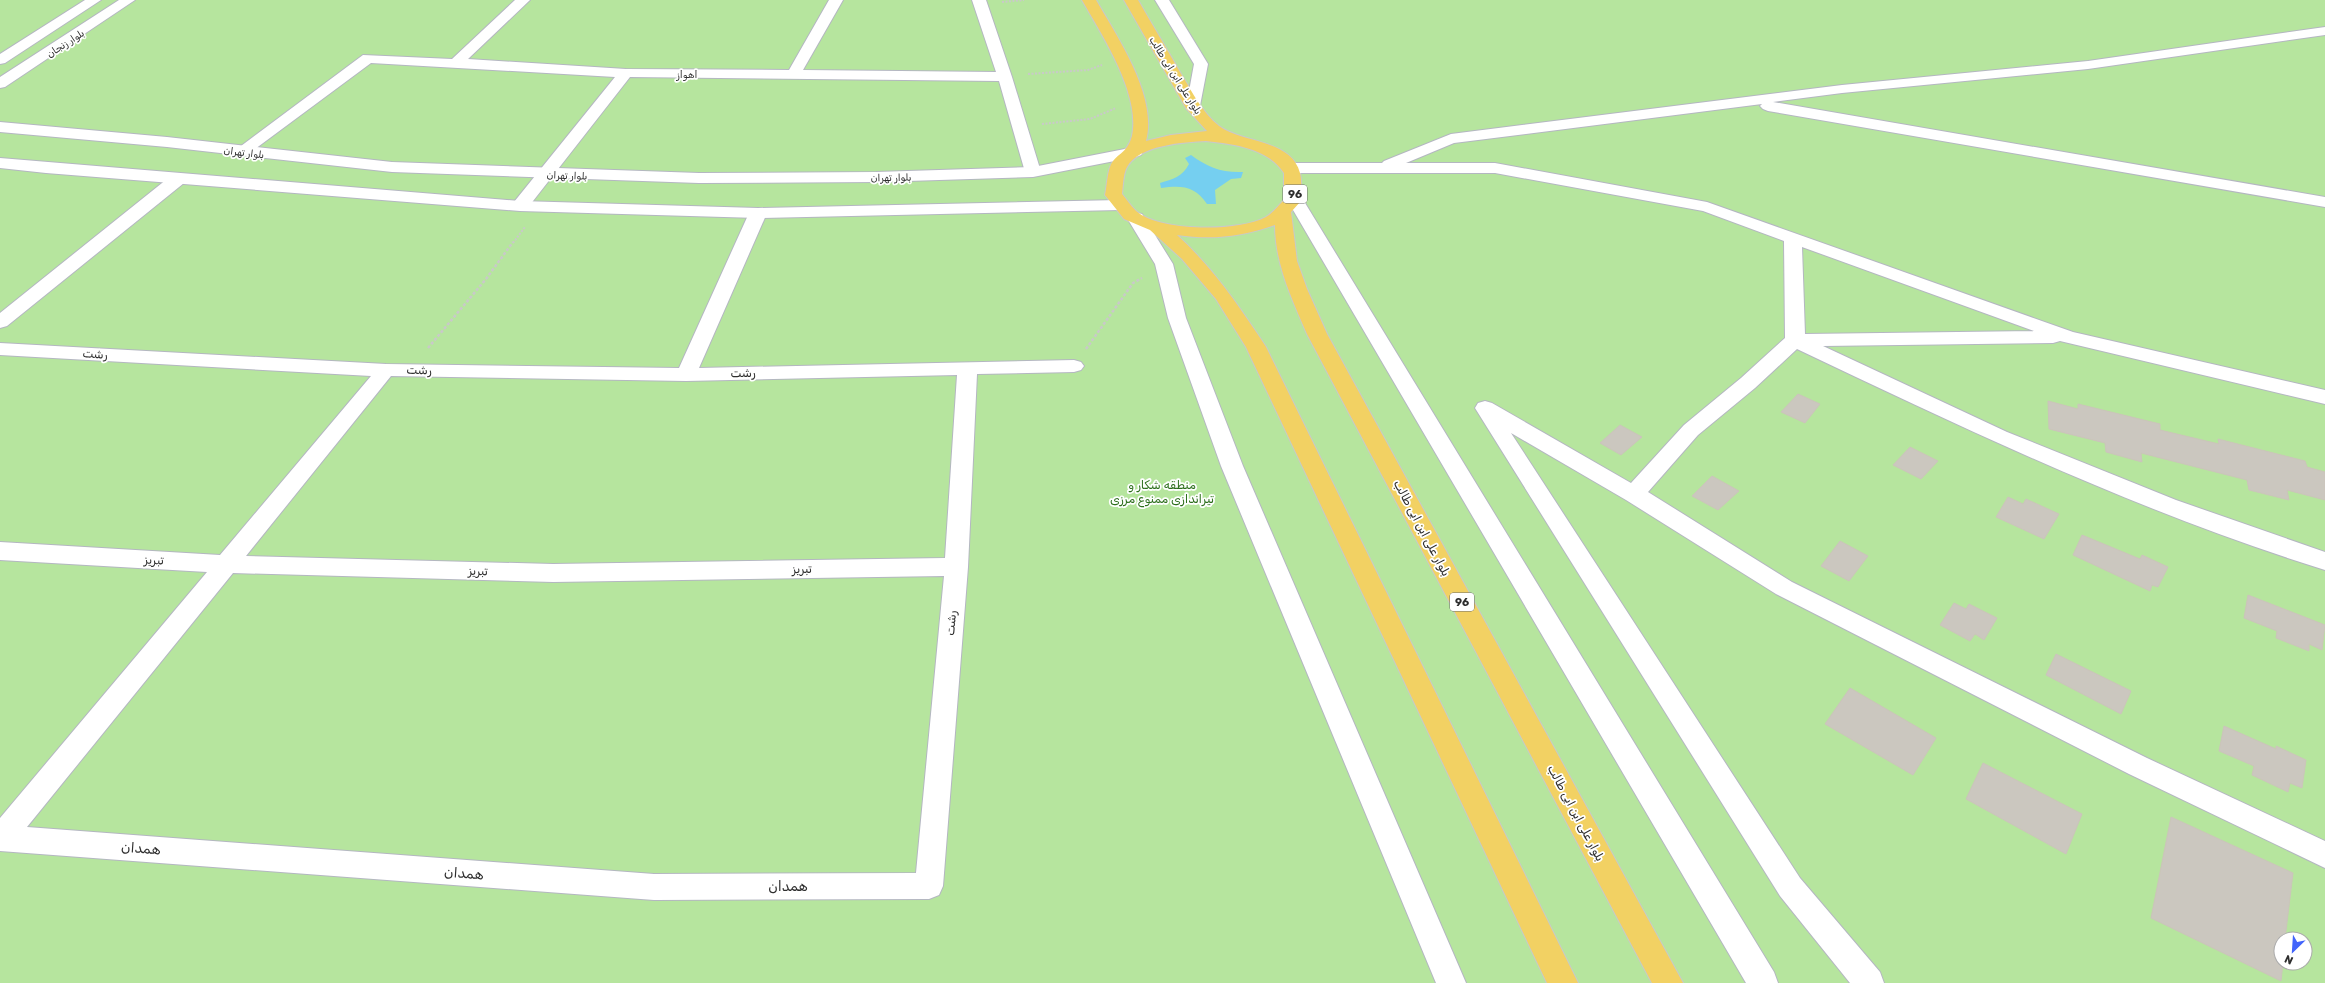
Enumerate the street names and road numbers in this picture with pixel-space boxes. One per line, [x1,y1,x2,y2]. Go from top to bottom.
street label: بلوار زنجان [44,27,87,60]
street label: بلوار علی ابن ابی طالب [1146,35,1204,117]
street label: اهواز [676,69,697,81]
street label: بلوار تهران [223,145,265,161]
street label: بلوار تهران [546,169,587,183]
street label: بلوار تهران [871,172,911,184]
road number: 96 [1283,185,1307,203]
street label: رشت [82,346,108,363]
street label: رشت [406,363,432,378]
street label: رشت [730,366,756,381]
street label: بلوار علی ابن ابی طالب [1390,477,1453,579]
street label: تبریز [143,552,164,569]
street label: تبریز [791,562,812,577]
street label: تبریز [467,564,488,579]
road number: 96 [1450,593,1474,611]
street label: رشت [943,610,960,636]
street label: بلوار علی ابن ابی طالب [1544,762,1607,864]
street label: همدان [121,839,161,858]
street label: همدان [444,864,484,883]
street label: همدان [768,878,808,895]

